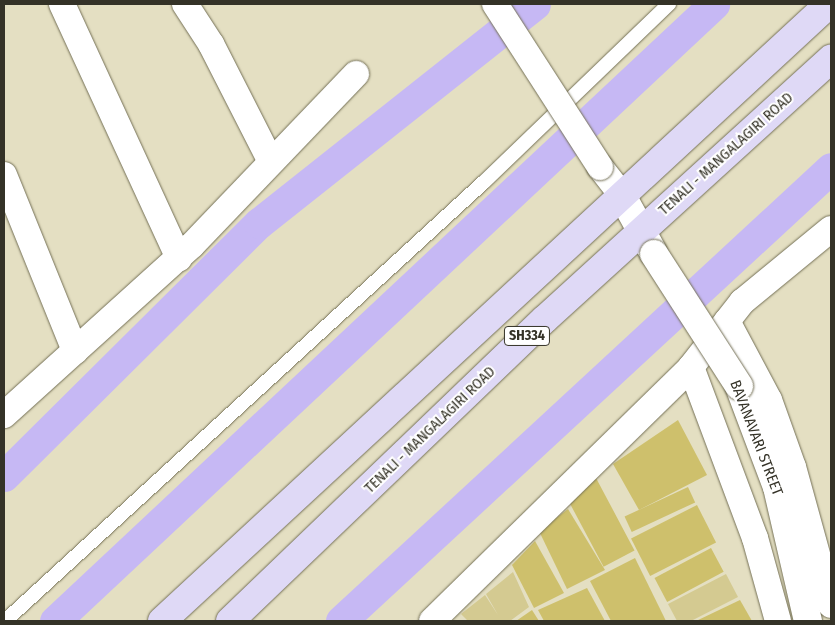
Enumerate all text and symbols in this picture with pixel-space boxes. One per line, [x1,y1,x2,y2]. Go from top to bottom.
street label: TENALI - MANGALAGIRI ROAD [655,89,797,219]
road number: SH334 [503,324,551,348]
street label: TENALI - MANGALAGIRI ROAD [361,363,499,497]
street label: BAVANAVARI STREET [726,378,786,498]

